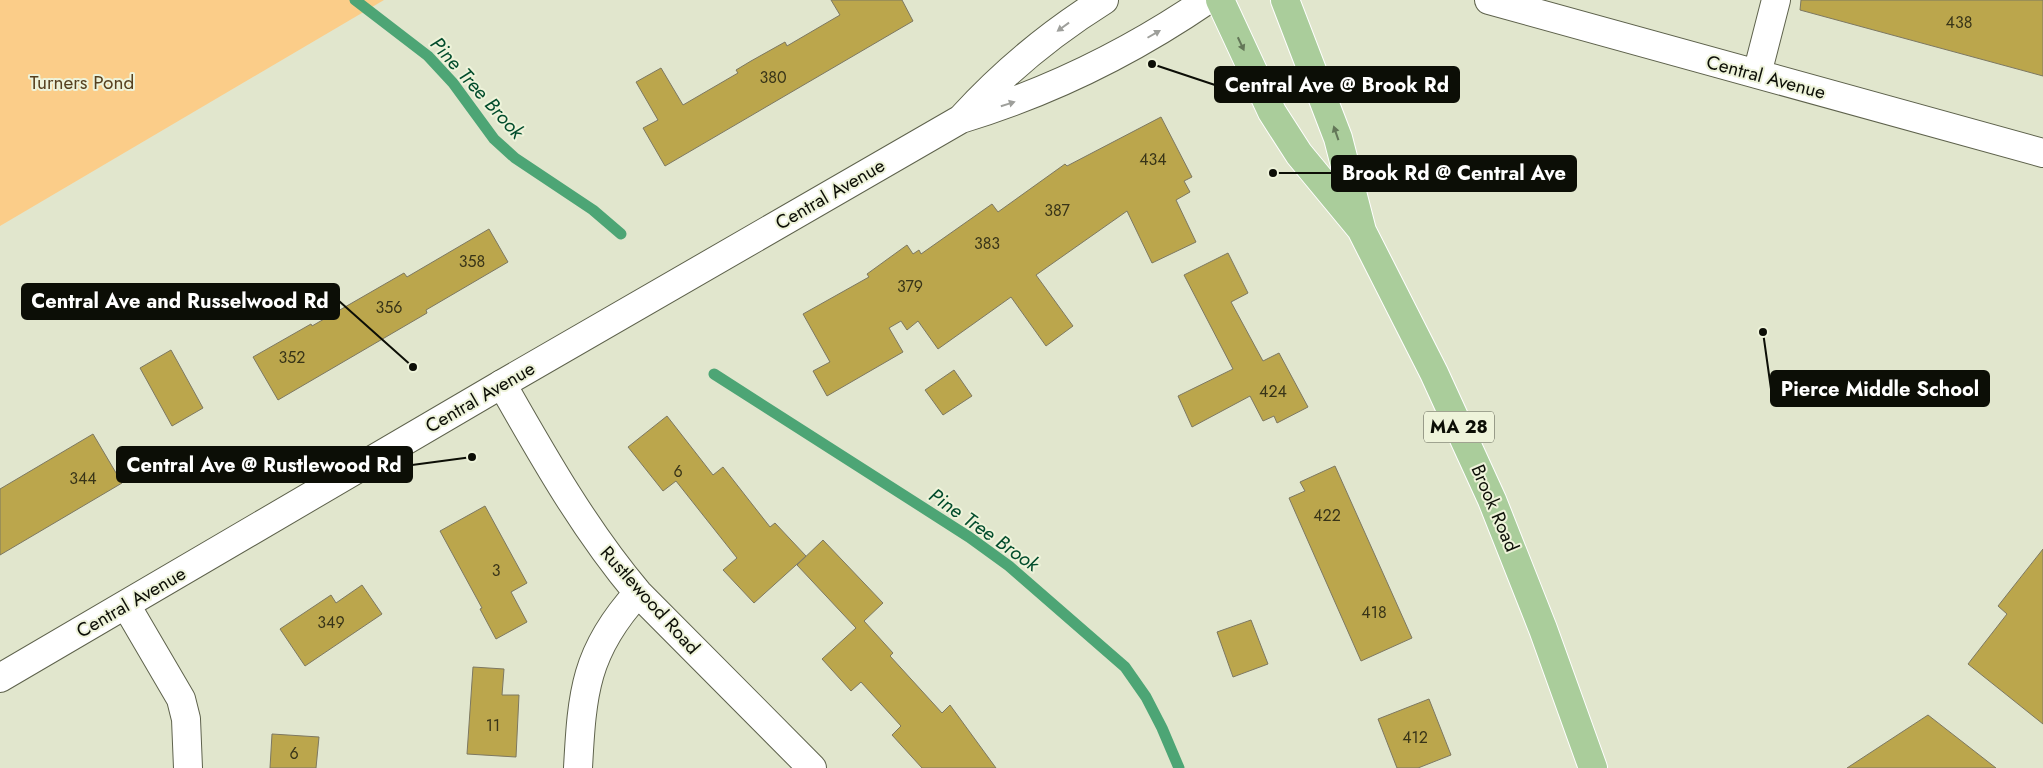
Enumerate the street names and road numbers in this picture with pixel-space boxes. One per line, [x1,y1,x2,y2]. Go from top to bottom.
street label: Central Avenue [1703,48,1829,106]
street label: Central Avenue [770,152,890,236]
street label: Central Avenue [420,355,540,439]
road number: MA 28 [1424,412,1494,442]
street label: Brook Road [1464,460,1526,556]
street label: Rustlewood Road [594,540,706,660]
street label: Central Avenue [71,560,191,644]

